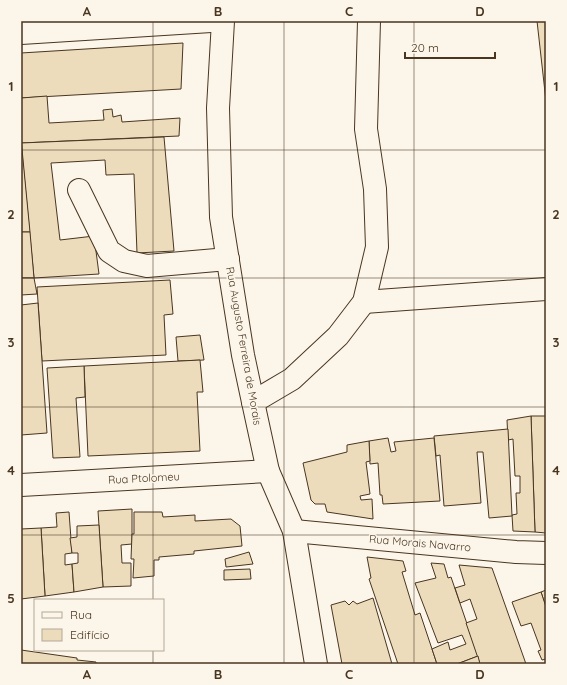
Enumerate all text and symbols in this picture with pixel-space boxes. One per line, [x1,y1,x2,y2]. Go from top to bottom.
text: A [83,3,92,19]
text: B [214,3,222,19]
text: C [345,3,353,19]
text: D [475,3,485,19]
scale bar [405,34,495,60]
text: 20 m [411,40,439,55]
text: 1 [8,78,14,94]
text: 1 [553,78,559,94]
text: 2 [7,206,15,222]
text: 2 [552,206,560,222]
street label: Rua Augusto Ferreira de Morais [223,266,265,426]
text: 3 [8,334,15,350]
text: 3 [553,334,560,350]
text: 4 [7,462,15,478]
text: 4 [552,462,560,478]
street label: Rua Ptolomeu [108,469,180,487]
street label: Rua Morais Navarro [369,532,472,554]
text: 5 [7,590,15,606]
text: 5 [552,590,560,606]
legend [34,599,164,651]
text: Rua [70,607,92,622]
text: Edifício [70,627,110,642]
text: A [83,666,92,682]
text: B [214,666,222,682]
text: C [345,666,353,682]
text: D [475,666,485,682]

